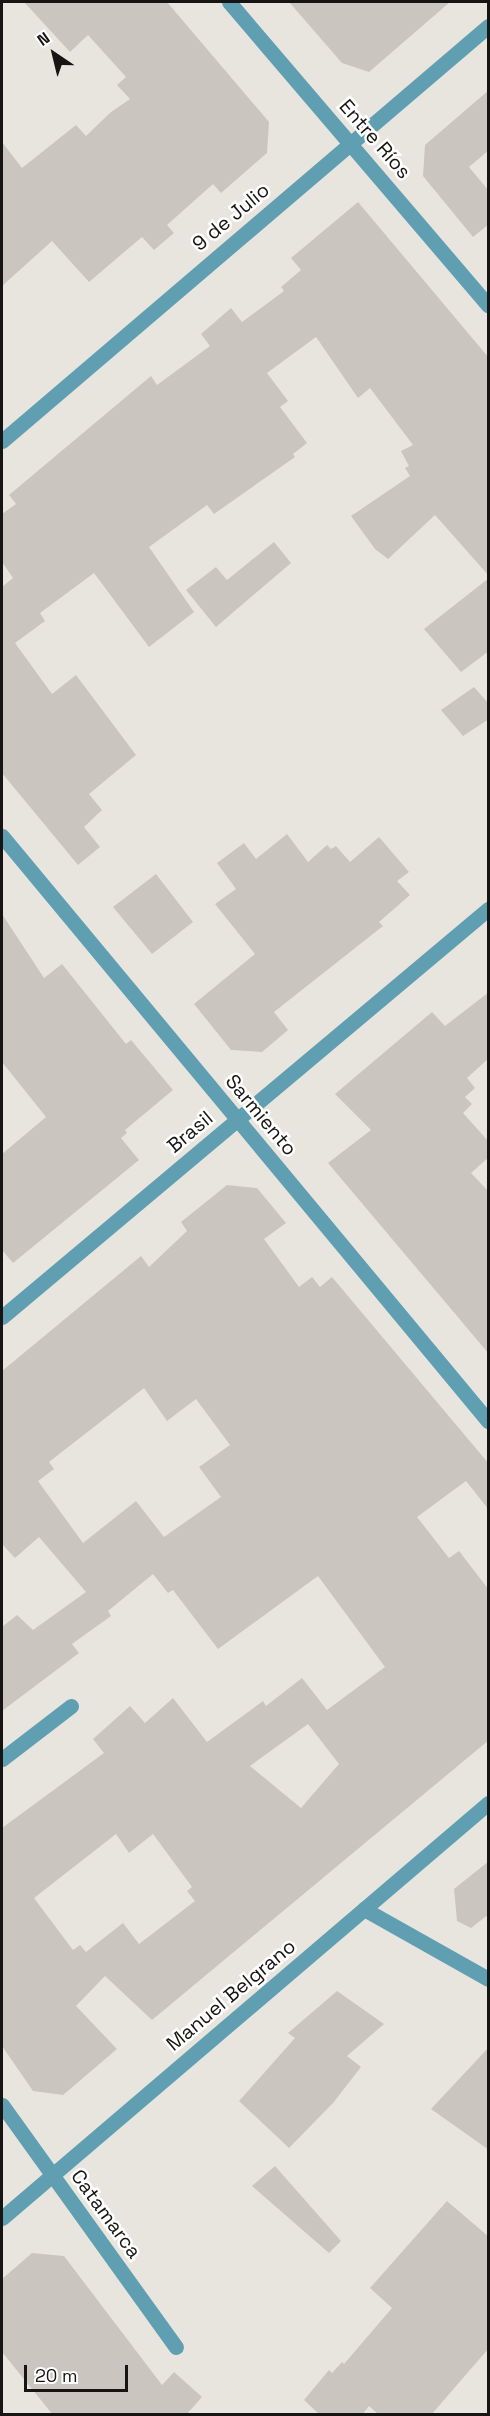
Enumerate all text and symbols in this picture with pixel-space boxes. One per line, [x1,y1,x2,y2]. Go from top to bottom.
north arrow [24,24,84,84]
text: N [33,27,54,51]
street label: Entre Ríos [334,95,416,183]
street label: 9 de Julio [188,178,274,256]
street label: Sarmiento [220,1070,302,1160]
street label: Brasil [162,1106,218,1158]
street label: Manuel Belgrano [162,1934,300,2056]
street label: Catamarca [66,2165,146,2263]
scale bar [27,2353,130,2391]
text: 20 m [35,2364,78,2387]

